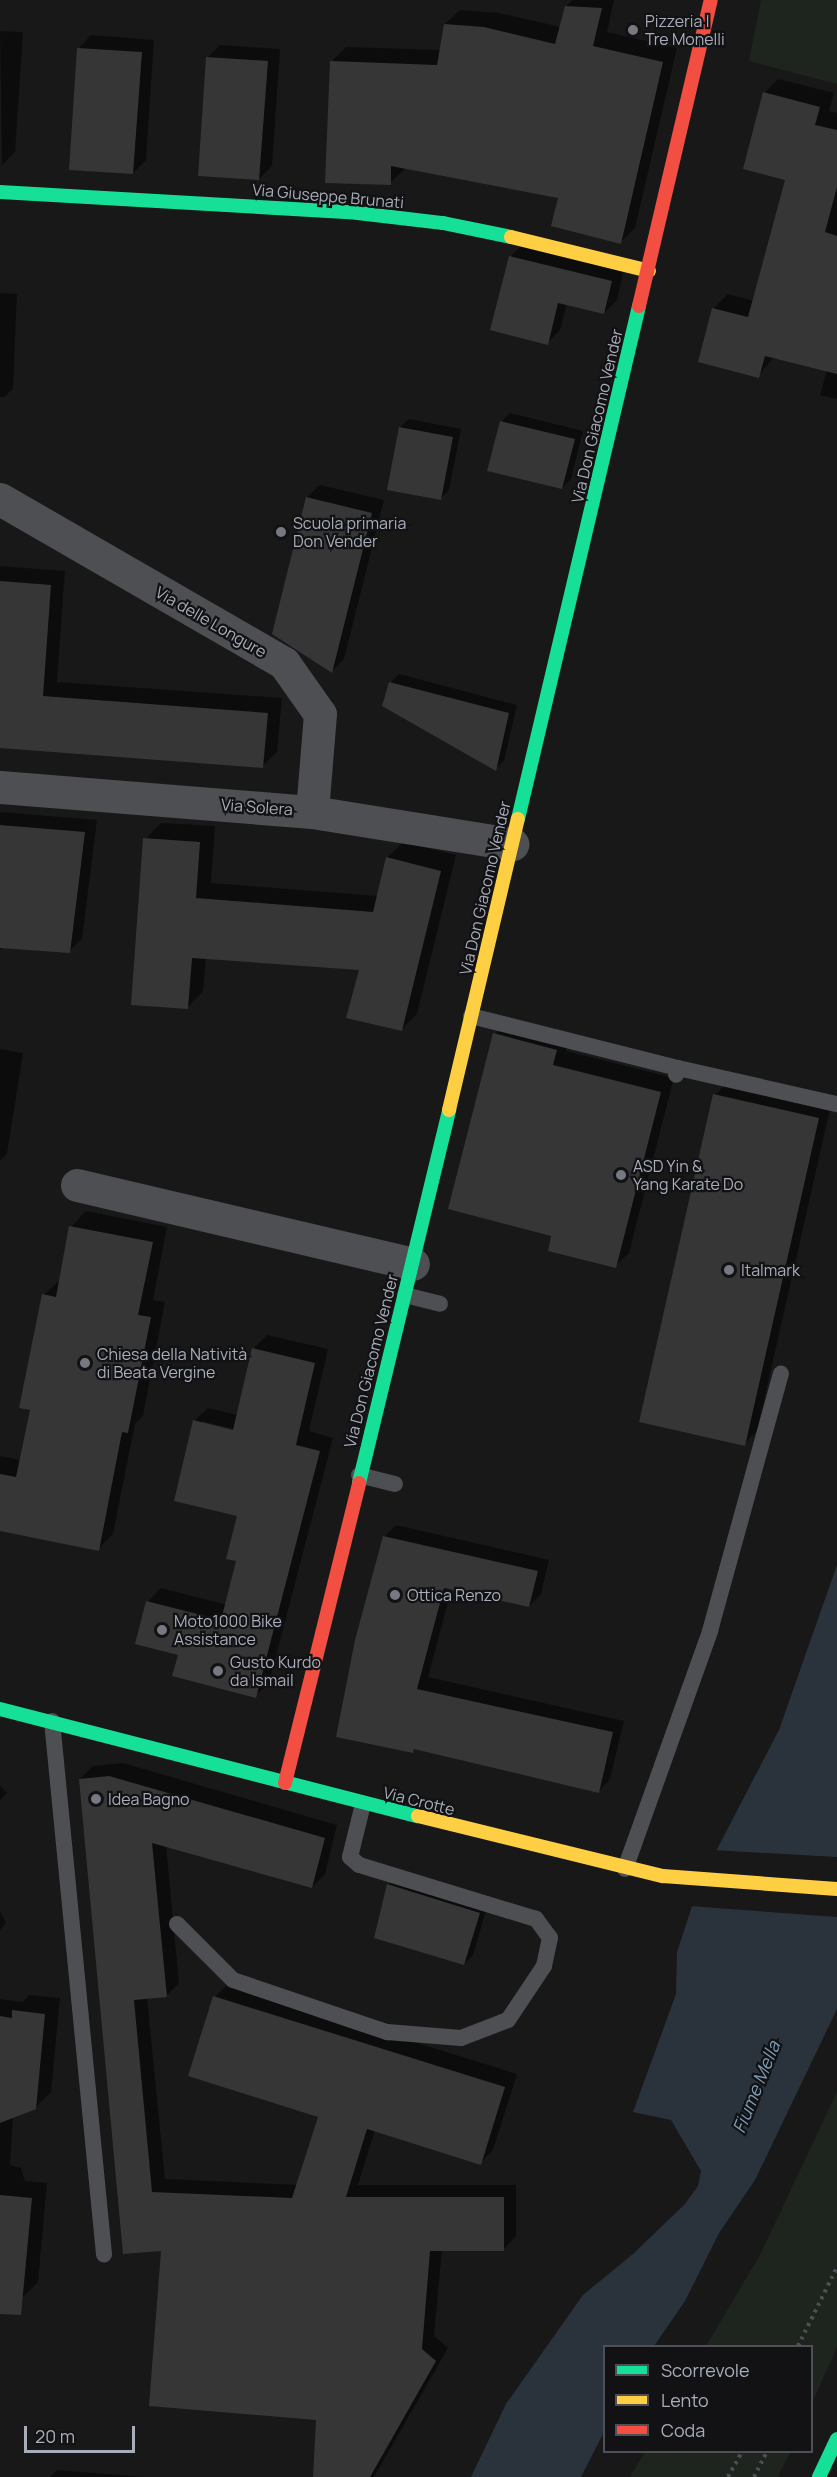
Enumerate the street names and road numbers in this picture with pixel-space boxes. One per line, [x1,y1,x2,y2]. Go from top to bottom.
street label: Via Giuseppe Brunati [251,180,405,212]
street label: Via Don Giacomo Vender [568,327,626,505]
street label: Via delle Longure [152,582,270,662]
street label: Via Solera [220,795,294,819]
street label: Via Don Giacomo Vender [456,799,514,977]
street label: Via Don Giacomo Vender [340,1272,402,1450]
street label: Via Crotte [381,1783,457,1819]

